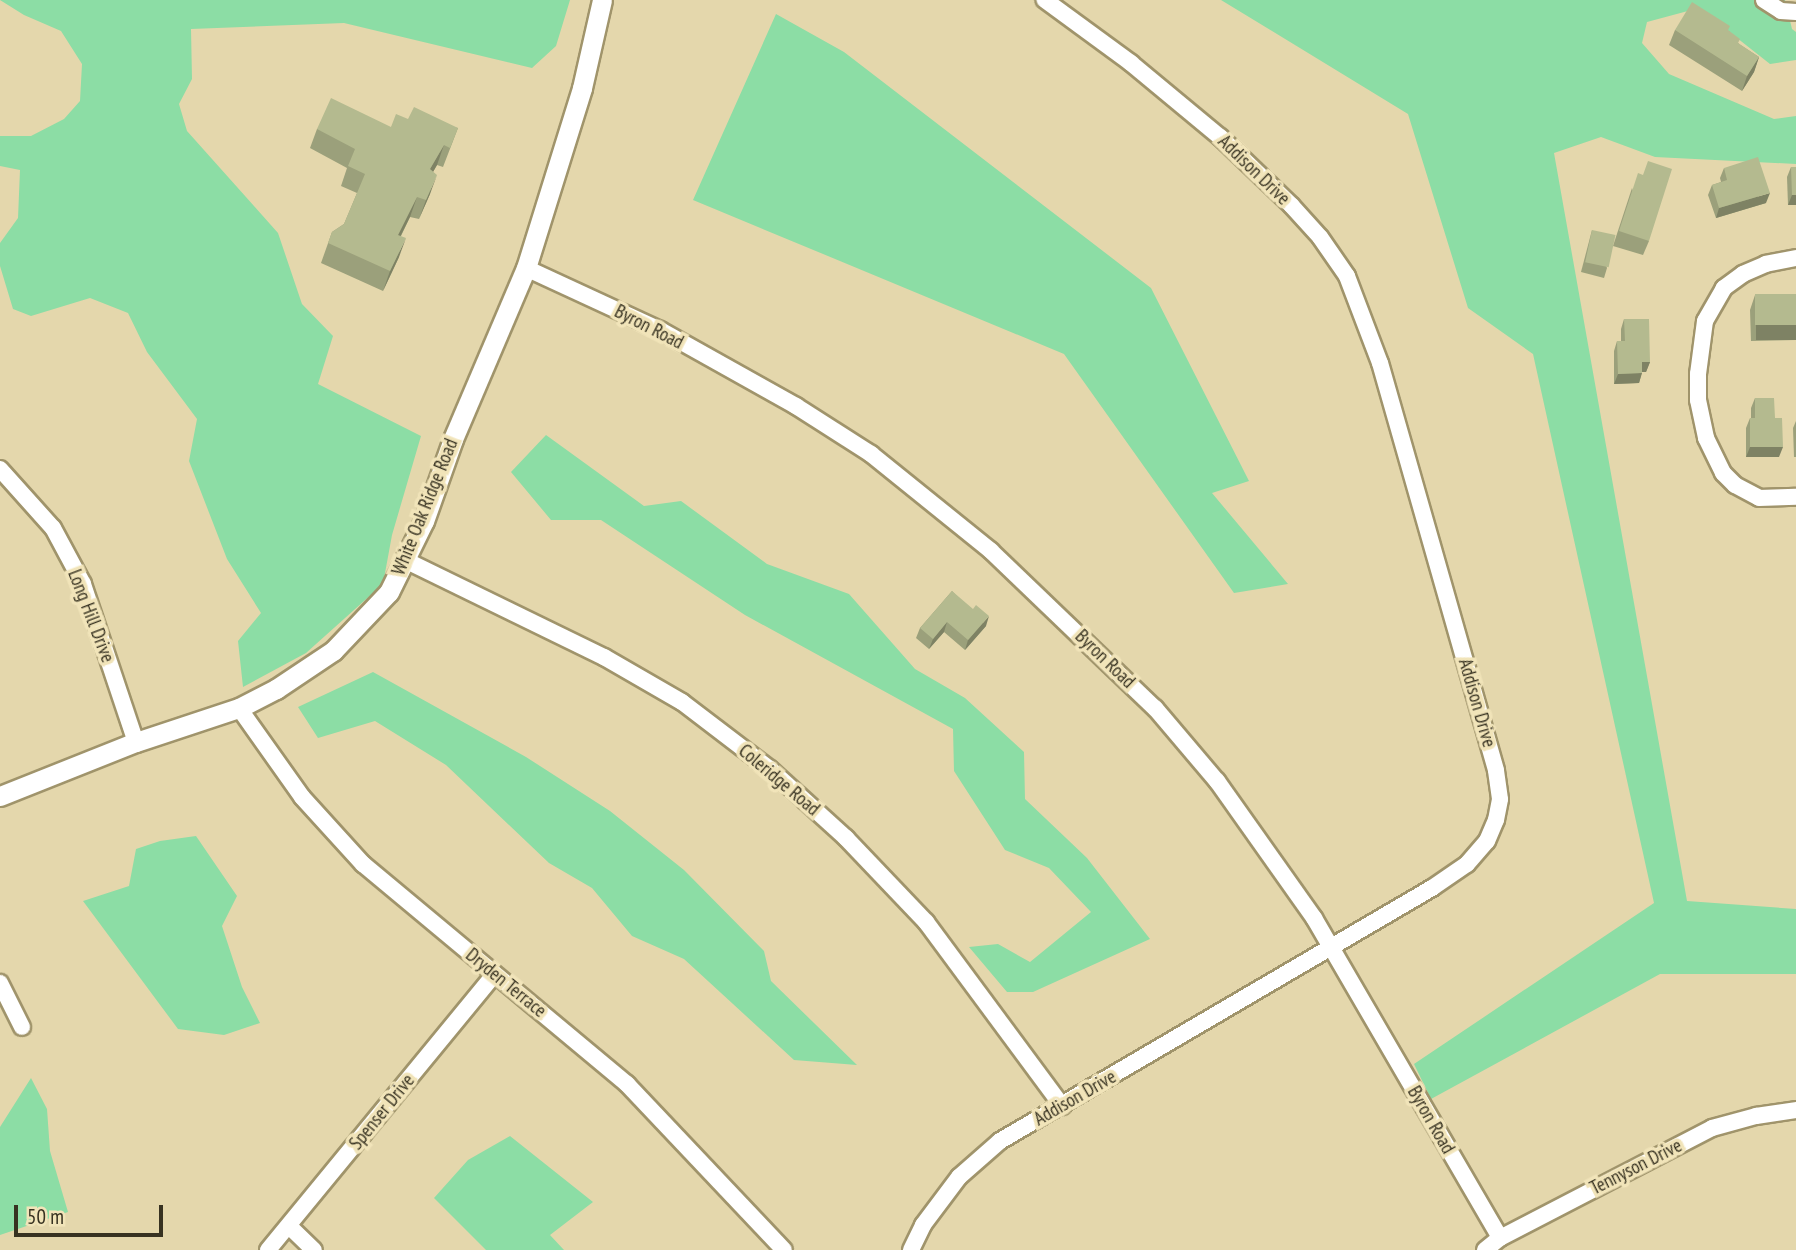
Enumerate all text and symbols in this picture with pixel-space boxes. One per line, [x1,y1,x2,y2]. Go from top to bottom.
street label: Addison Drive [1213,130,1295,210]
street label: Byron Road [611,300,687,354]
street label: White Oak Ridge Road [387,435,463,579]
street label: Long Hill Drive [63,566,119,666]
street label: Byron Road [1070,625,1140,693]
street label: Addison Drive [1453,656,1501,750]
street label: Coleridge Road [734,740,824,820]
street label: Dryden Terrace [461,943,551,1023]
street label: Addison Drive [1030,1065,1120,1131]
street label: Spenser Drive [345,1070,419,1154]
street label: Byron Road [1403,1082,1459,1158]
street label: Tennyson Drive [1586,1134,1686,1200]
scale bar [18,1190,166,1234]
text: 50 m [27,1203,64,1230]

